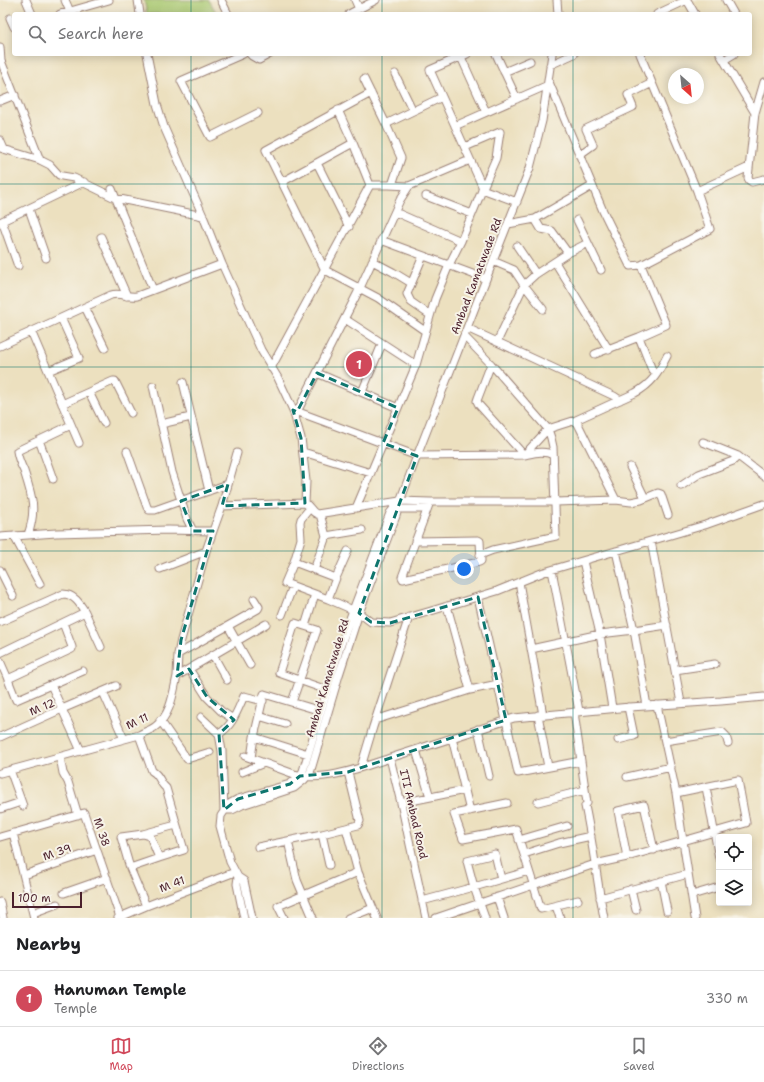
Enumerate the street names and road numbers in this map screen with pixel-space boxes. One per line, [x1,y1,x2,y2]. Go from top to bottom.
street label: Ambad Kamatwade Rd [447,216,506,336]
street label: Ambad Kamatwade Rd [302,617,353,739]
street label: M 12 [27,695,57,719]
street label: M 11 [124,710,151,733]
street label: ITI Ambad Road [396,768,431,860]
street label: M 38 [90,816,113,849]
street label: M 39 [41,841,73,864]
street label: M 41 [157,873,187,896]

